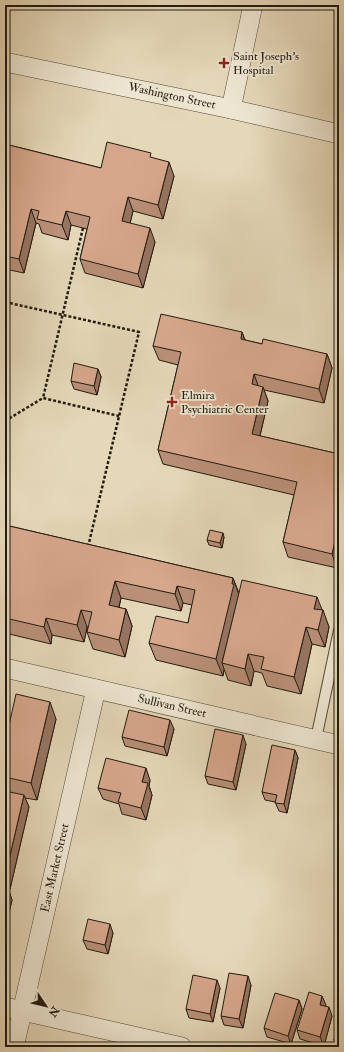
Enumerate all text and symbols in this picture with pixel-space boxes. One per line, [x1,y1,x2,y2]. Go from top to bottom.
place label: Saint Joseph's Hospital [233,49,299,78]
marker: Saint Joseph's Hospital [218,57,230,69]
street label: Washington Street [126,79,217,113]
place label: Elmira Psychiatric Center [181,388,269,417]
marker: Elmira Psychiatric Center [166,396,178,408]
street label: Sullivan Street [136,691,208,721]
street label: East Market Street [37,822,73,914]
north arrow [26,986,66,1026]
text: N [45,1003,63,1020]

